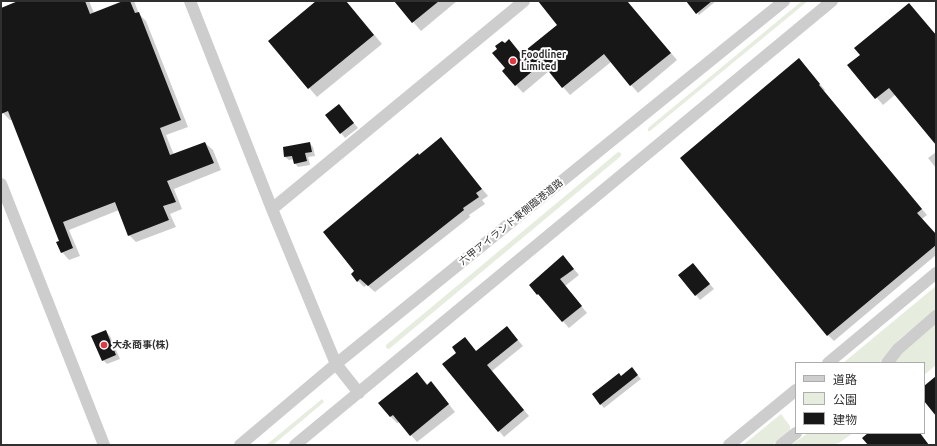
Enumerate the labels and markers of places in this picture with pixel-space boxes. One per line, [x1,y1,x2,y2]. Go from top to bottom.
place label: Foodliner Limited [521,49,566,72]
marker: Foodliner Limited [508,56,518,66]
place label: 大永商事(株) [112,339,169,351]
marker: 大永商事(株) [99,340,109,350]

